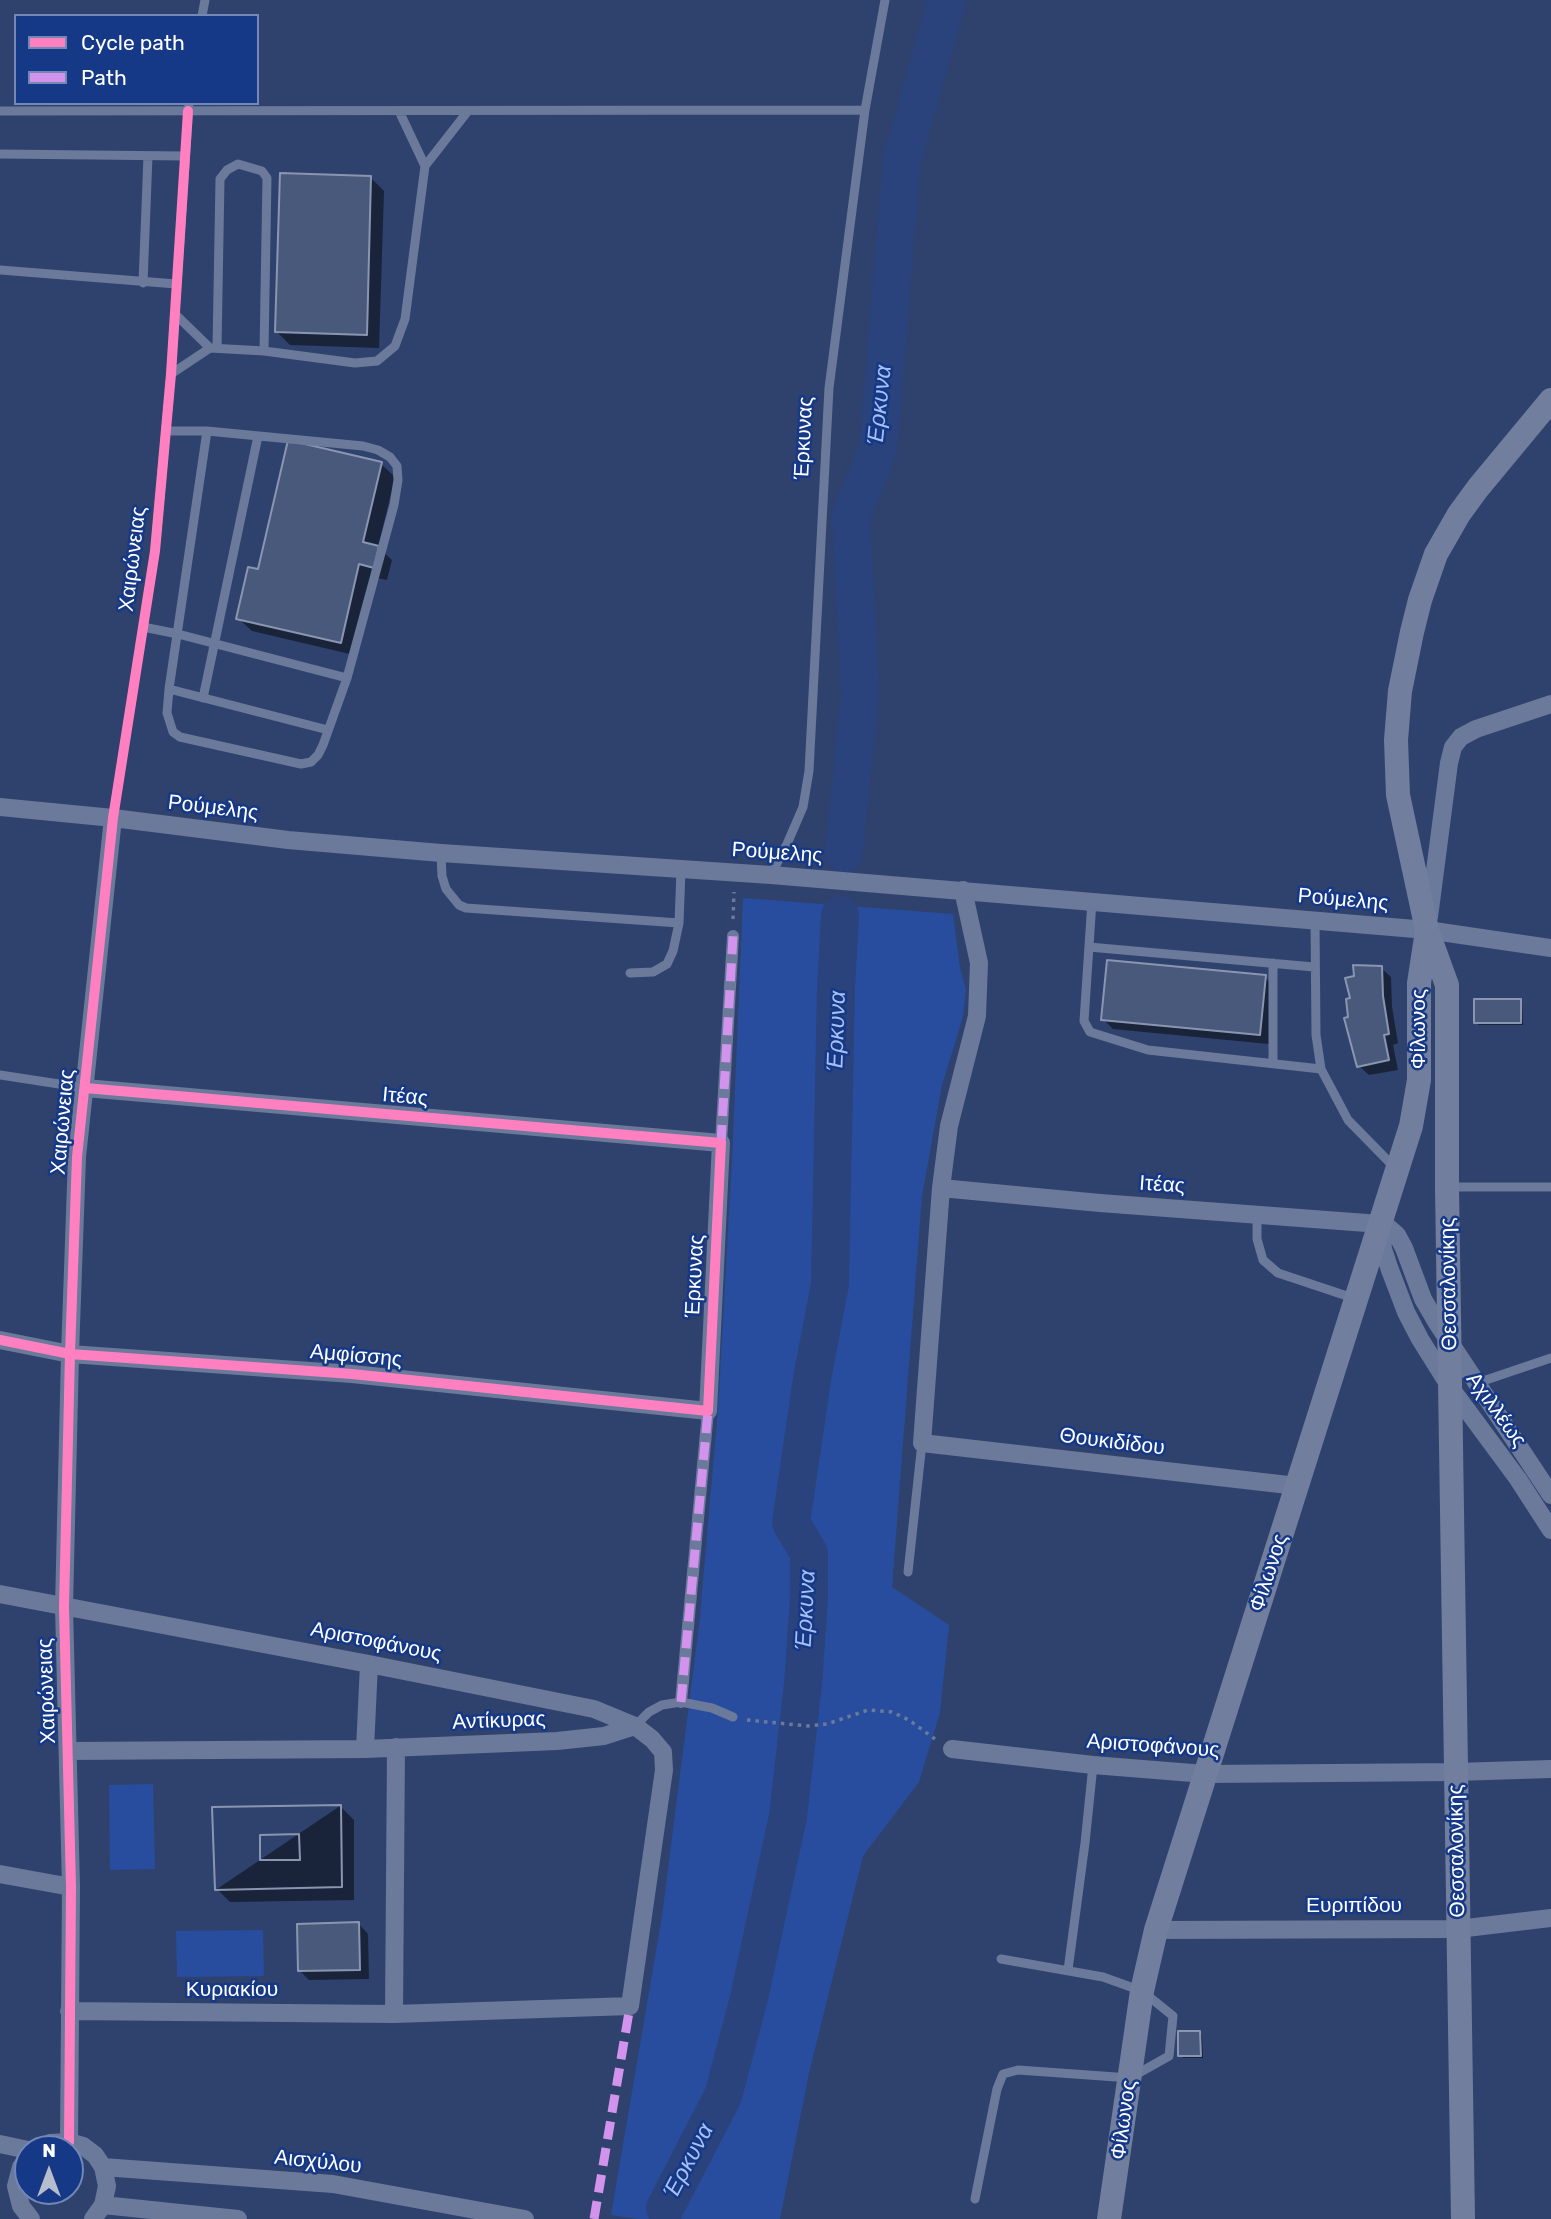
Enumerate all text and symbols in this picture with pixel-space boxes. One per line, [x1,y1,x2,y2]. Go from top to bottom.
legend [14,14,259,105]
text: Cycle path [81,30,185,55]
text: Path [81,65,127,90]
water label: Έρκυνα [862,364,898,446]
street label: Έρκυνας [789,396,819,480]
street label: Χαιρώνειας [114,505,152,613]
street label: Ρούμελης [166,790,260,826]
street label: Ρούμελης [731,837,823,869]
street label: Ρούμελης [1297,883,1389,917]
street label: Φίλωνος [1406,989,1432,1069]
water label: Έρκυνα [822,991,852,1071]
street label: Χαιρώνειας [46,1068,80,1176]
street label: Ιτέας [381,1082,429,1112]
street label: Ιτέας [1138,1171,1186,1199]
street label: Θεσσαλονίκης [1435,1217,1463,1351]
street label: Έρκυνας [680,1234,710,1318]
street label: Αμφίσσης [309,1339,403,1373]
street label: Αχιλλέως [1460,1368,1532,1452]
street label: Θουκιδίδου [1058,1423,1166,1461]
street label: Φίλωνος [1245,1531,1293,1615]
water label: Έρκυνα [790,1569,822,1651]
street label: Αριστοφάνους [308,1617,444,1667]
street label: Χαιρώνειας [33,1638,61,1744]
street label: Αντίκυρας [452,1707,546,1735]
street label: Αριστοφάνους [1086,1729,1220,1763]
street label: Θεσσαλονίκης [1443,1784,1471,1918]
street label: Ευριπίδου [1306,1893,1402,1919]
street label: Κυριακίου [186,1977,278,2003]
street label: Φίλωνος [1106,2078,1142,2162]
water label: Έρκυνα [658,2119,720,2203]
north arrow [14,2135,84,2205]
text: N [42,2139,56,2162]
street label: Αισχύλου [273,2145,363,2179]

